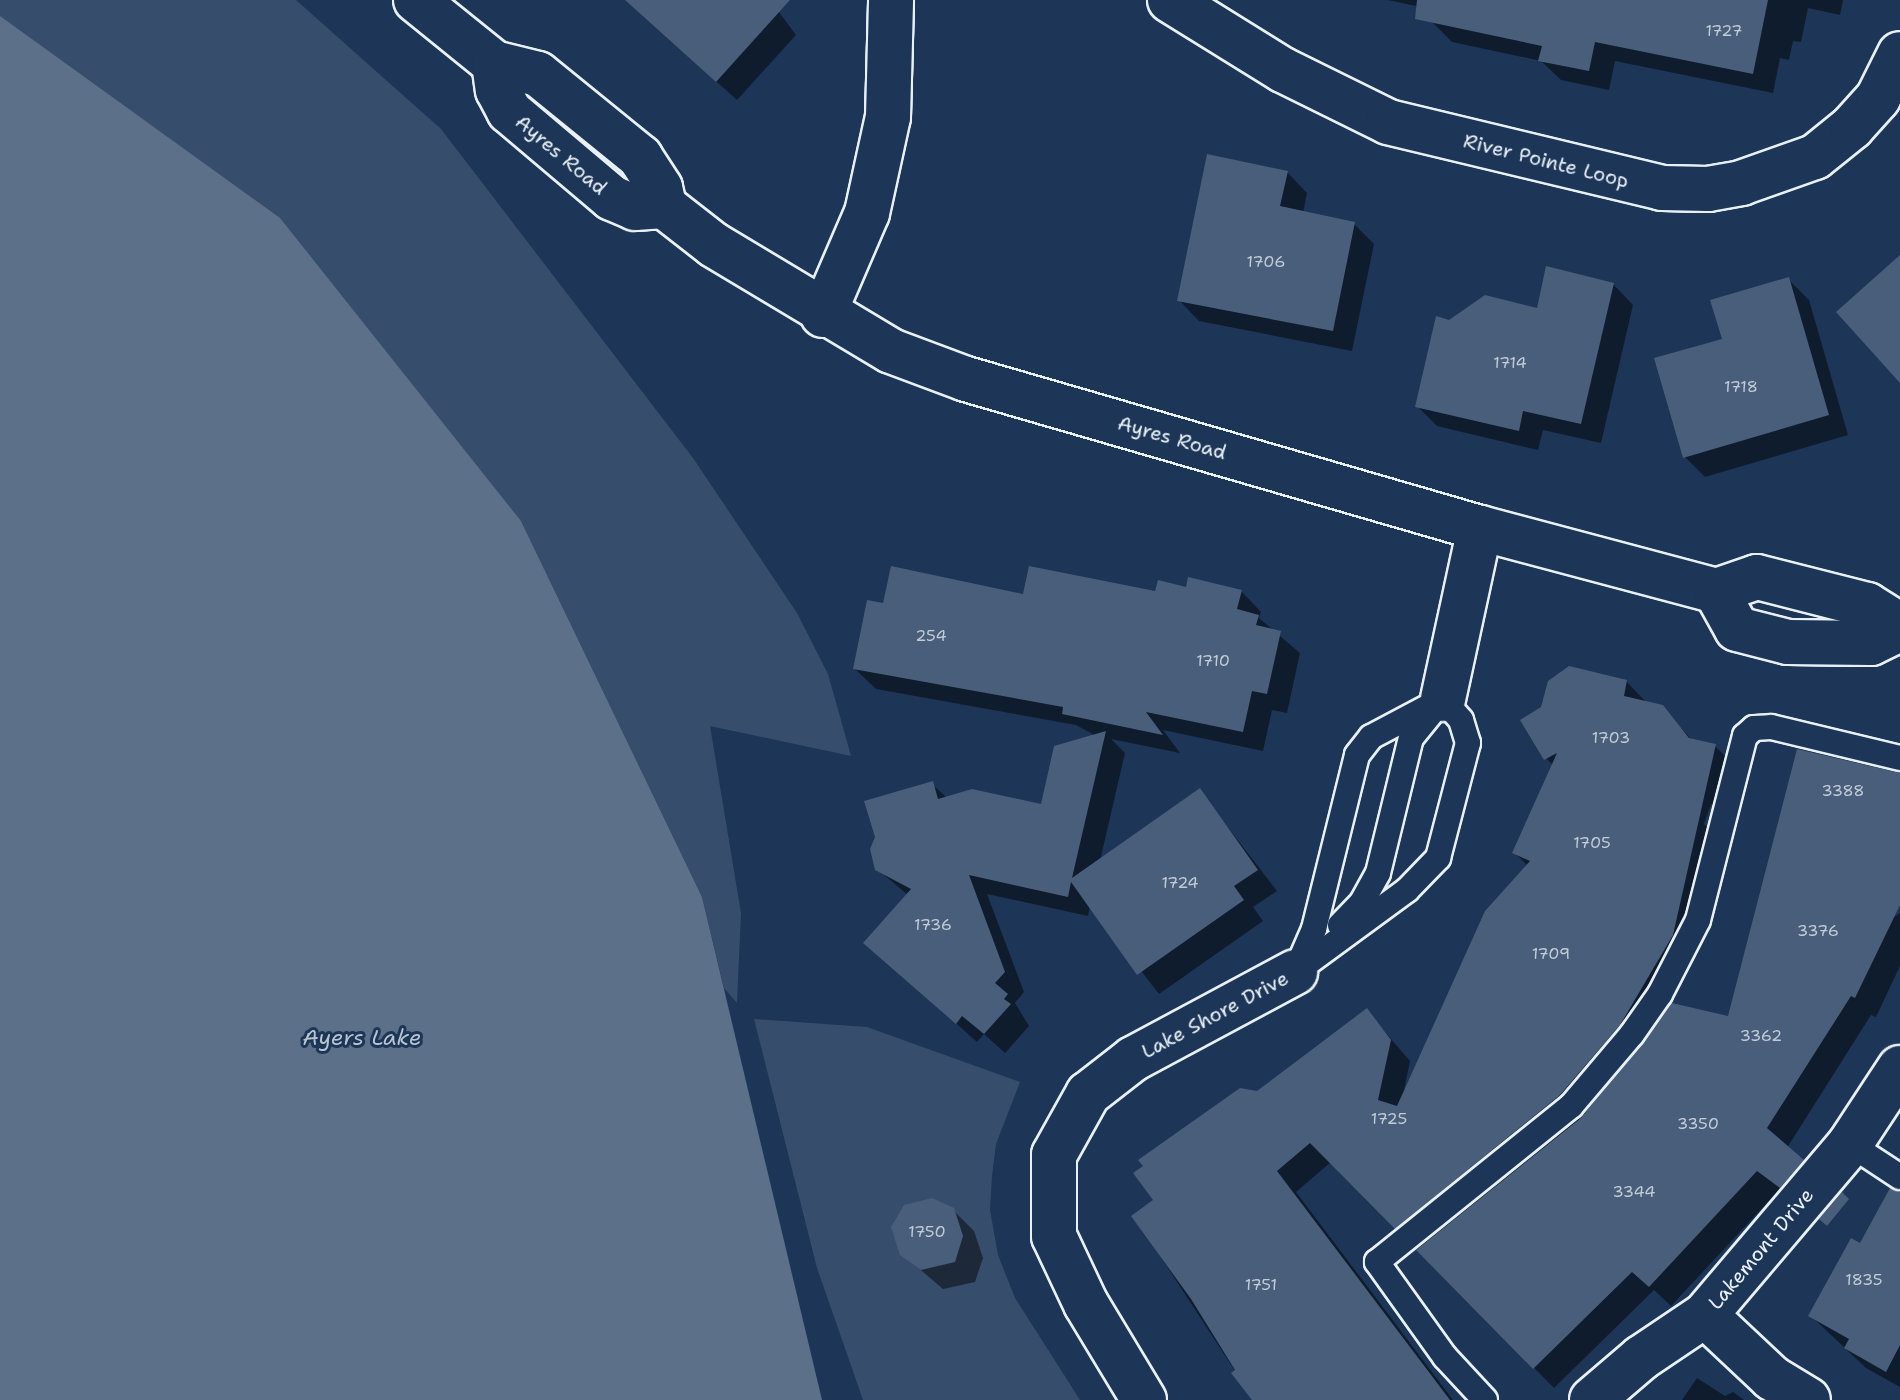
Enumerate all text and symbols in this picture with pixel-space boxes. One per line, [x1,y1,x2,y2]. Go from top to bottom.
house number: 1727 [1705,21,1743,41]
street label: Ayres Road [510,110,612,200]
street label: River Pointe Loop [1461,129,1631,193]
house number: 1706 [1247,252,1285,272]
house number: 1714 [1493,353,1527,373]
house number: 1718 [1724,377,1758,397]
street label: Ayres Road [1115,411,1229,465]
house number: 254 [915,626,947,646]
house number: 1710 [1196,651,1230,671]
house number: 1703 [1592,728,1630,748]
house number: 3388 [1821,781,1865,801]
house number: 1705 [1573,833,1611,853]
house number: 1724 [1161,873,1199,893]
house number: 1736 [914,915,952,935]
house number: 3376 [1797,921,1839,941]
house number: 1709 [1532,944,1570,964]
street label: Lake Shore Drive [1138,966,1292,1064]
water label: Ayers Lake [302,1025,422,1051]
house number: 3362 [1740,1026,1782,1046]
house number: 1725 [1371,1109,1407,1129]
house number: 3350 [1677,1114,1719,1134]
house number: 3344 [1613,1182,1655,1202]
street label: Lakemont Drive [1703,1183,1819,1315]
house number: 1750 [908,1222,946,1242]
house number: 1835 [1845,1270,1883,1290]
house number: 1751 [1245,1275,1277,1295]

